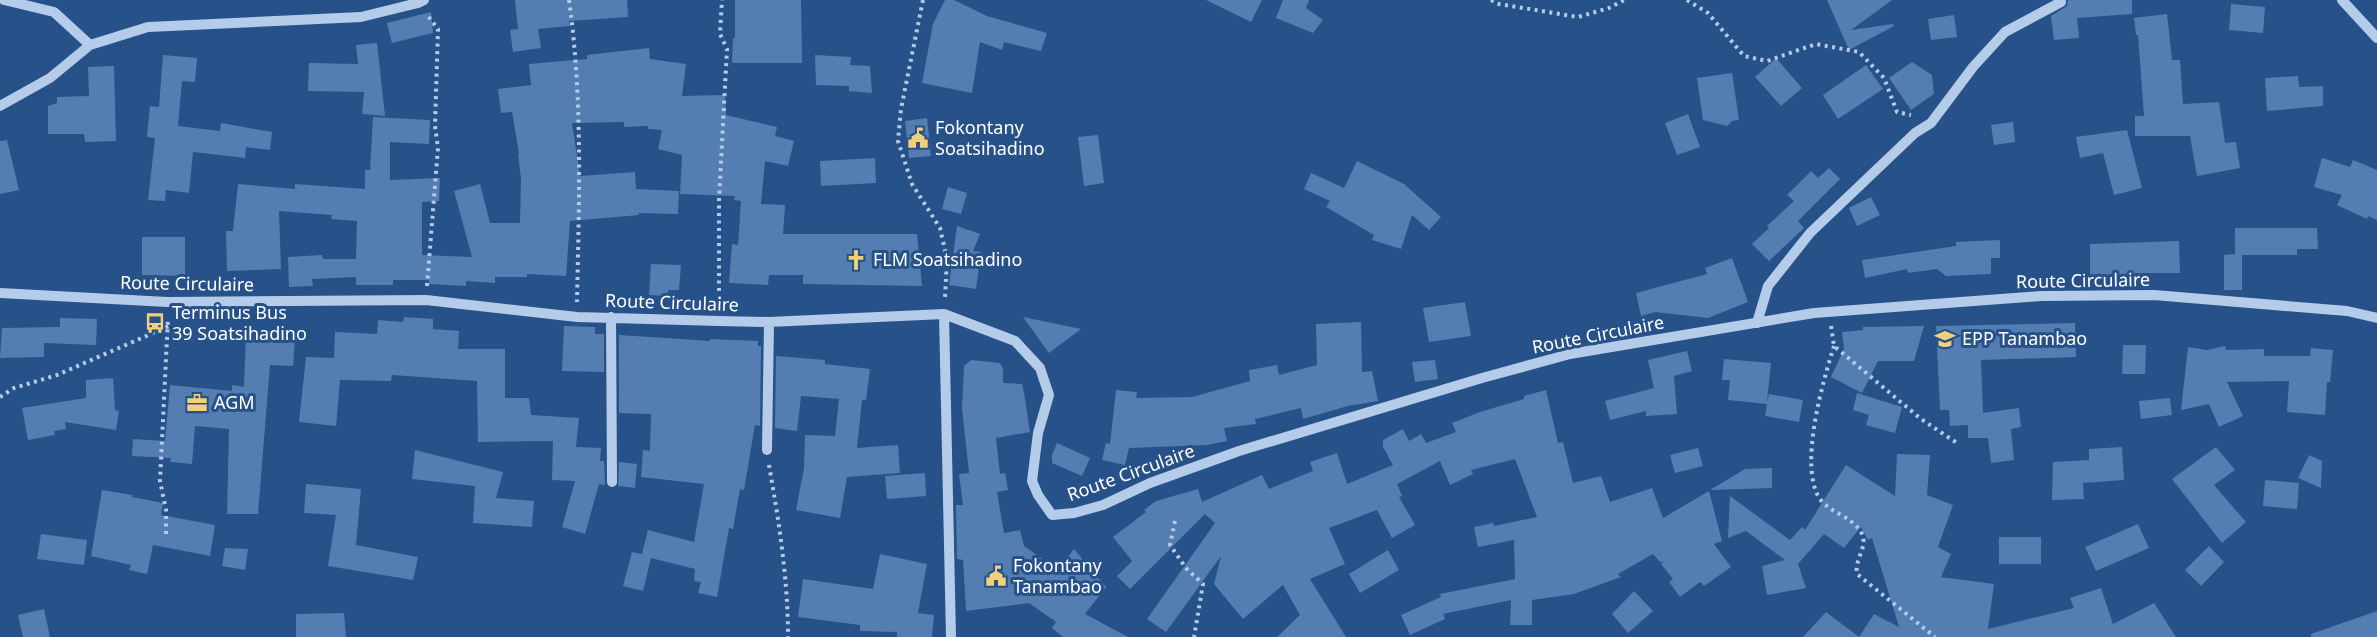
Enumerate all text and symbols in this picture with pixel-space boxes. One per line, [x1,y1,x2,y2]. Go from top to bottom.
place label: Fokontany Soatsihadino [935,115,1045,160]
public building icon: Fokontany Soatsihadino [906,126,930,150]
place label: FLM Soatsihadino [873,247,1022,271]
church icon: FLM Soatsihadino [844,248,868,272]
street label: Route Circulaire [2016,267,2150,293]
street label: Route Circulaire [120,270,254,296]
street label: Route Circulaire [605,288,739,316]
place label: Terminus Bus 39 Soatsihadino [172,300,307,345]
street label: Route Circulaire [1530,309,1666,359]
bus stop icon: Terminus Bus 39 Soatsihadino [143,311,167,335]
place label: EPP Tanambao [1962,326,2087,350]
school or university icon: EPP Tanambao [1933,327,1957,351]
place label: AGM [214,390,255,414]
office icon: AGM [185,391,209,415]
street label: Route Circulaire [1064,438,1198,506]
place label: Fokontany Tanambao [1013,553,1103,598]
public building icon: Fokontany Tanambao [984,564,1008,588]

